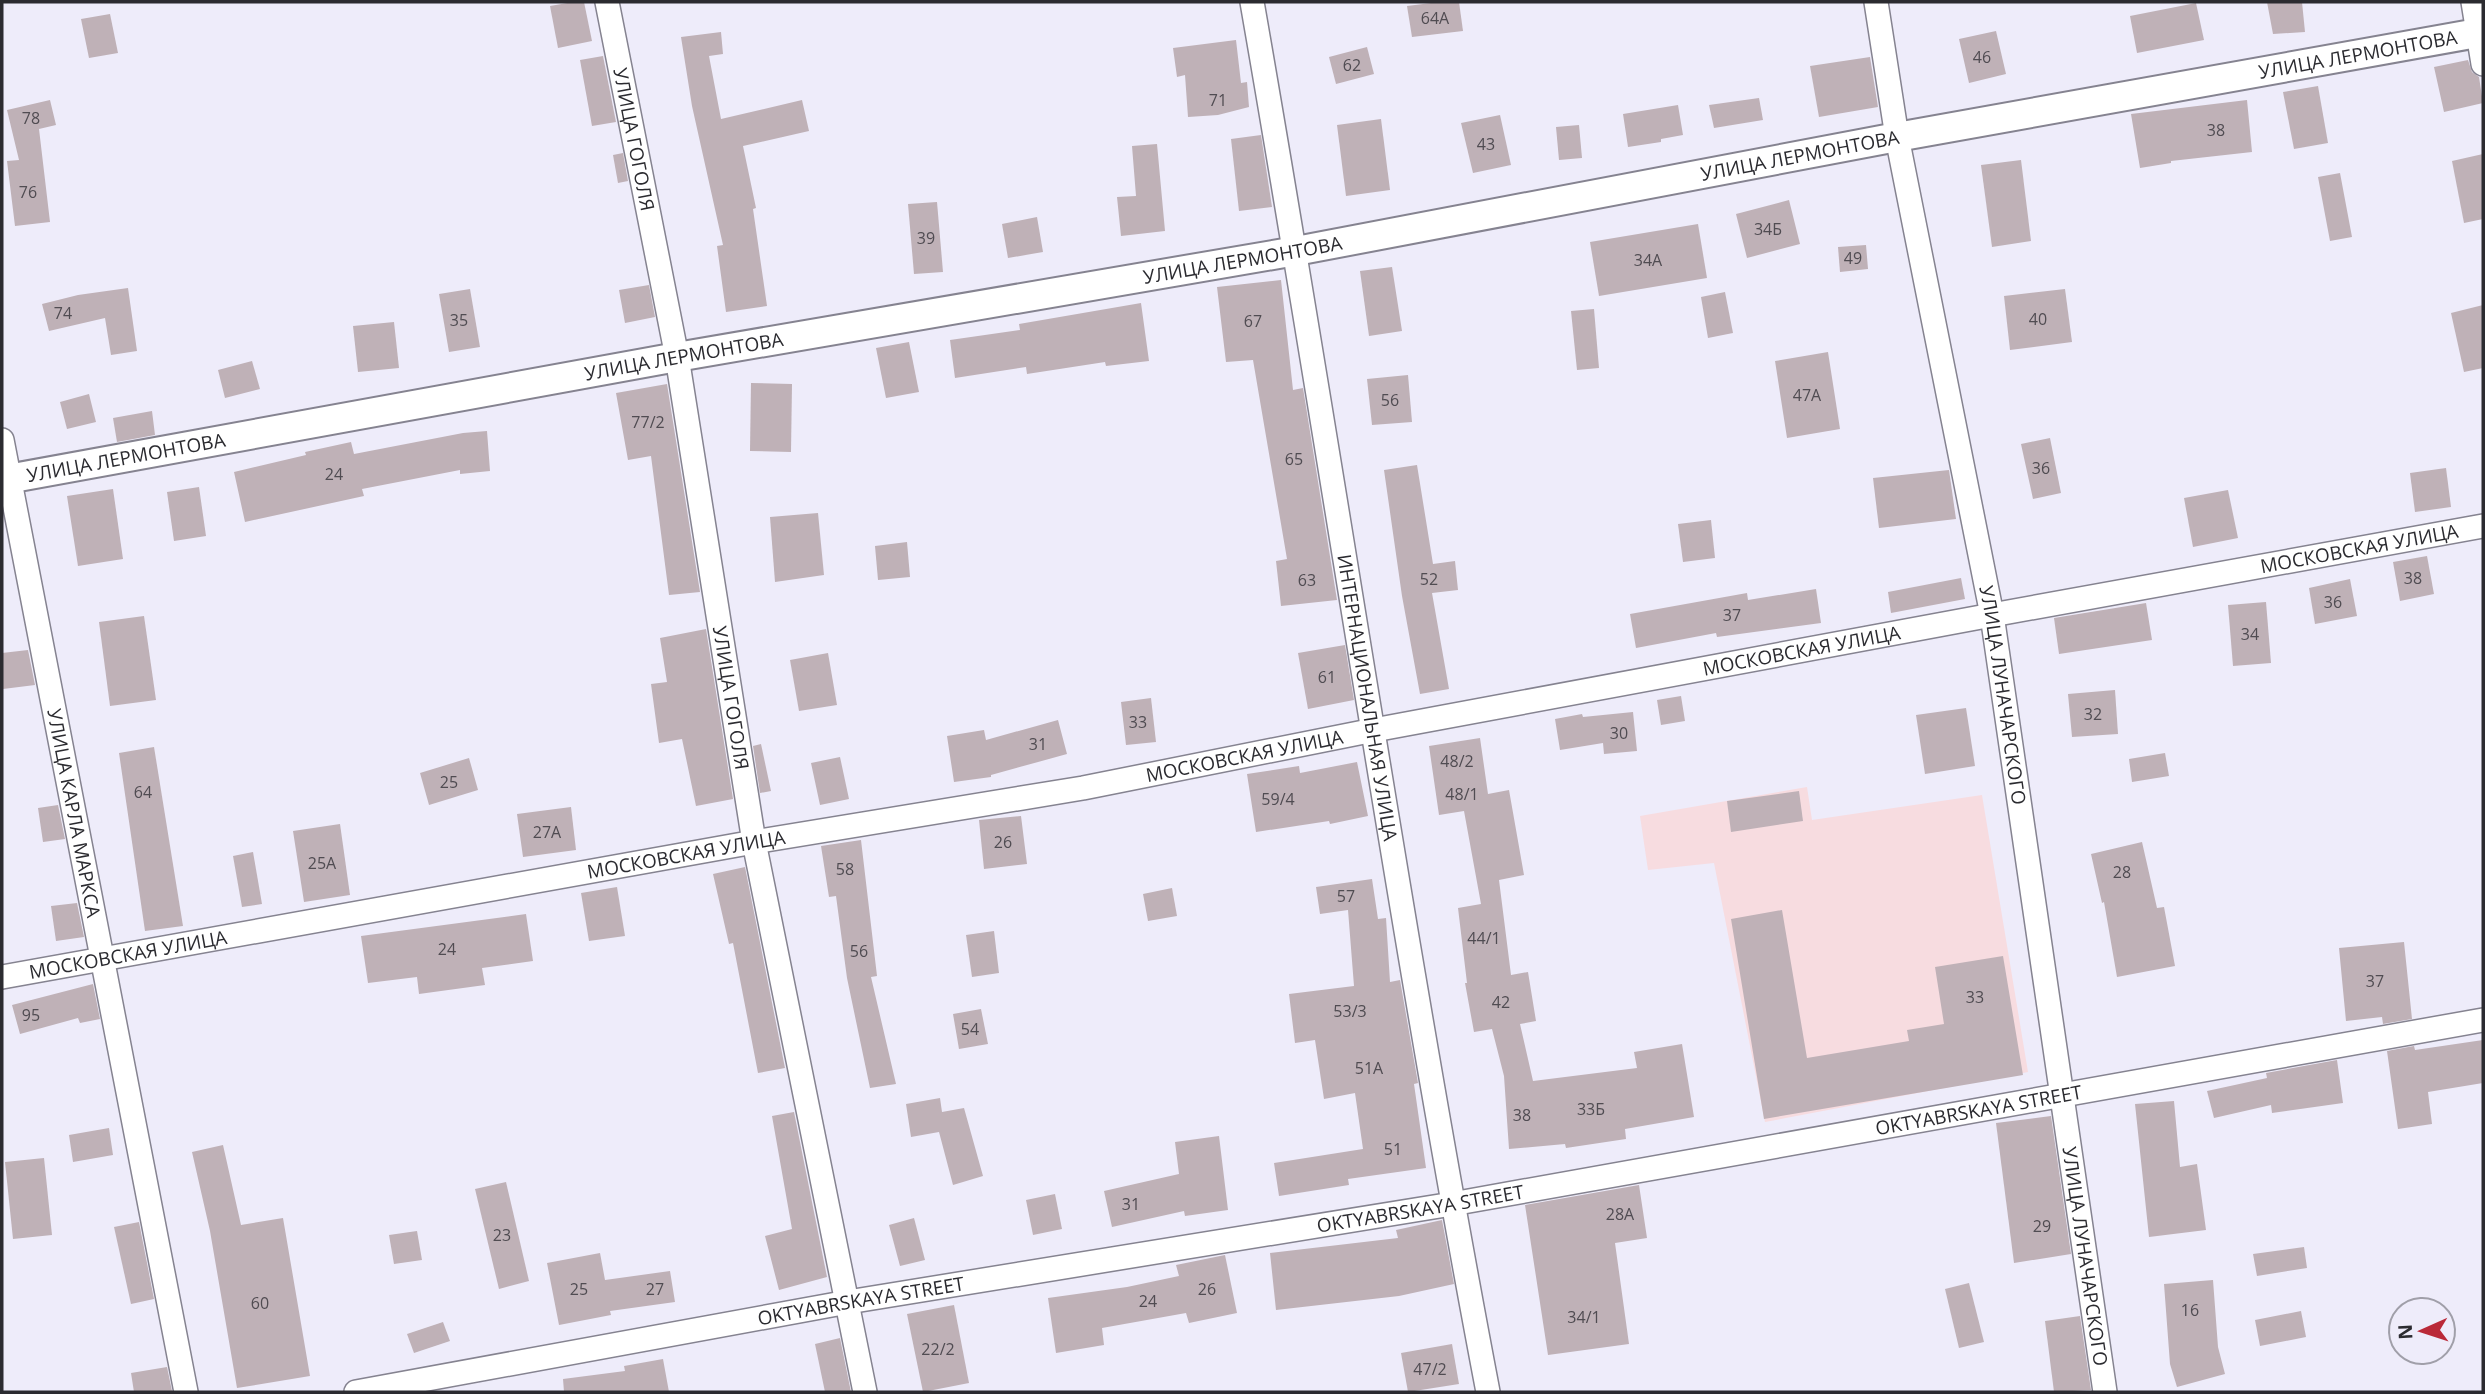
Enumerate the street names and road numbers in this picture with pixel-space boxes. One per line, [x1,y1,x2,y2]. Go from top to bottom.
street label: УЛИЦА ЛЕРМОНТОВА [2256,24,2459,85]
street label: УЛИЦА ГОГОЛЯ [607,66,661,213]
street label: УЛИЦА ЛЕРМОНТОВА [1699,124,1901,187]
street label: УЛИЦА ЛЕРМОНТОВА [1141,230,1344,290]
street label: УЛИЦА ЛЕРМОНТОВА [582,326,785,387]
street label: УЛИЦА ЛЕРМОНТОВА [25,427,227,488]
street label: МОСКОВСКАЯ УЛИЦА [2258,518,2460,579]
street label: ИНТЕРНАЦИОНАЛЬНАЯ УЛИЦА [1331,552,1404,843]
street label: УЛИЦА ЛУНАЧАРСКОГО [1973,583,2032,807]
street label: МОСКОВСКАЯ УЛИЦА [1701,619,1903,682]
street label: УЛИЦА ГОГОЛЯ [707,624,755,772]
street label: УЛИЦА КАРЛА МАРКСА [41,707,107,920]
street label: МОСКОВСКАЯ УЛИЦА [1143,723,1345,788]
street label: МОСКОВСКАЯ УЛИЦА [585,824,787,885]
street label: МОСКОВСКАЯ УЛИЦА [27,924,229,985]
street label: OKTYABRSKAYA STREET [1873,1079,2085,1141]
street label: УЛИЦА ЛУНАЧАРСКОГО [2056,1145,2114,1368]
street label: OKTYABRSKAYA STREET [1315,1178,1526,1239]
street label: OKTYABRSKAYA STREET [755,1270,967,1331]

